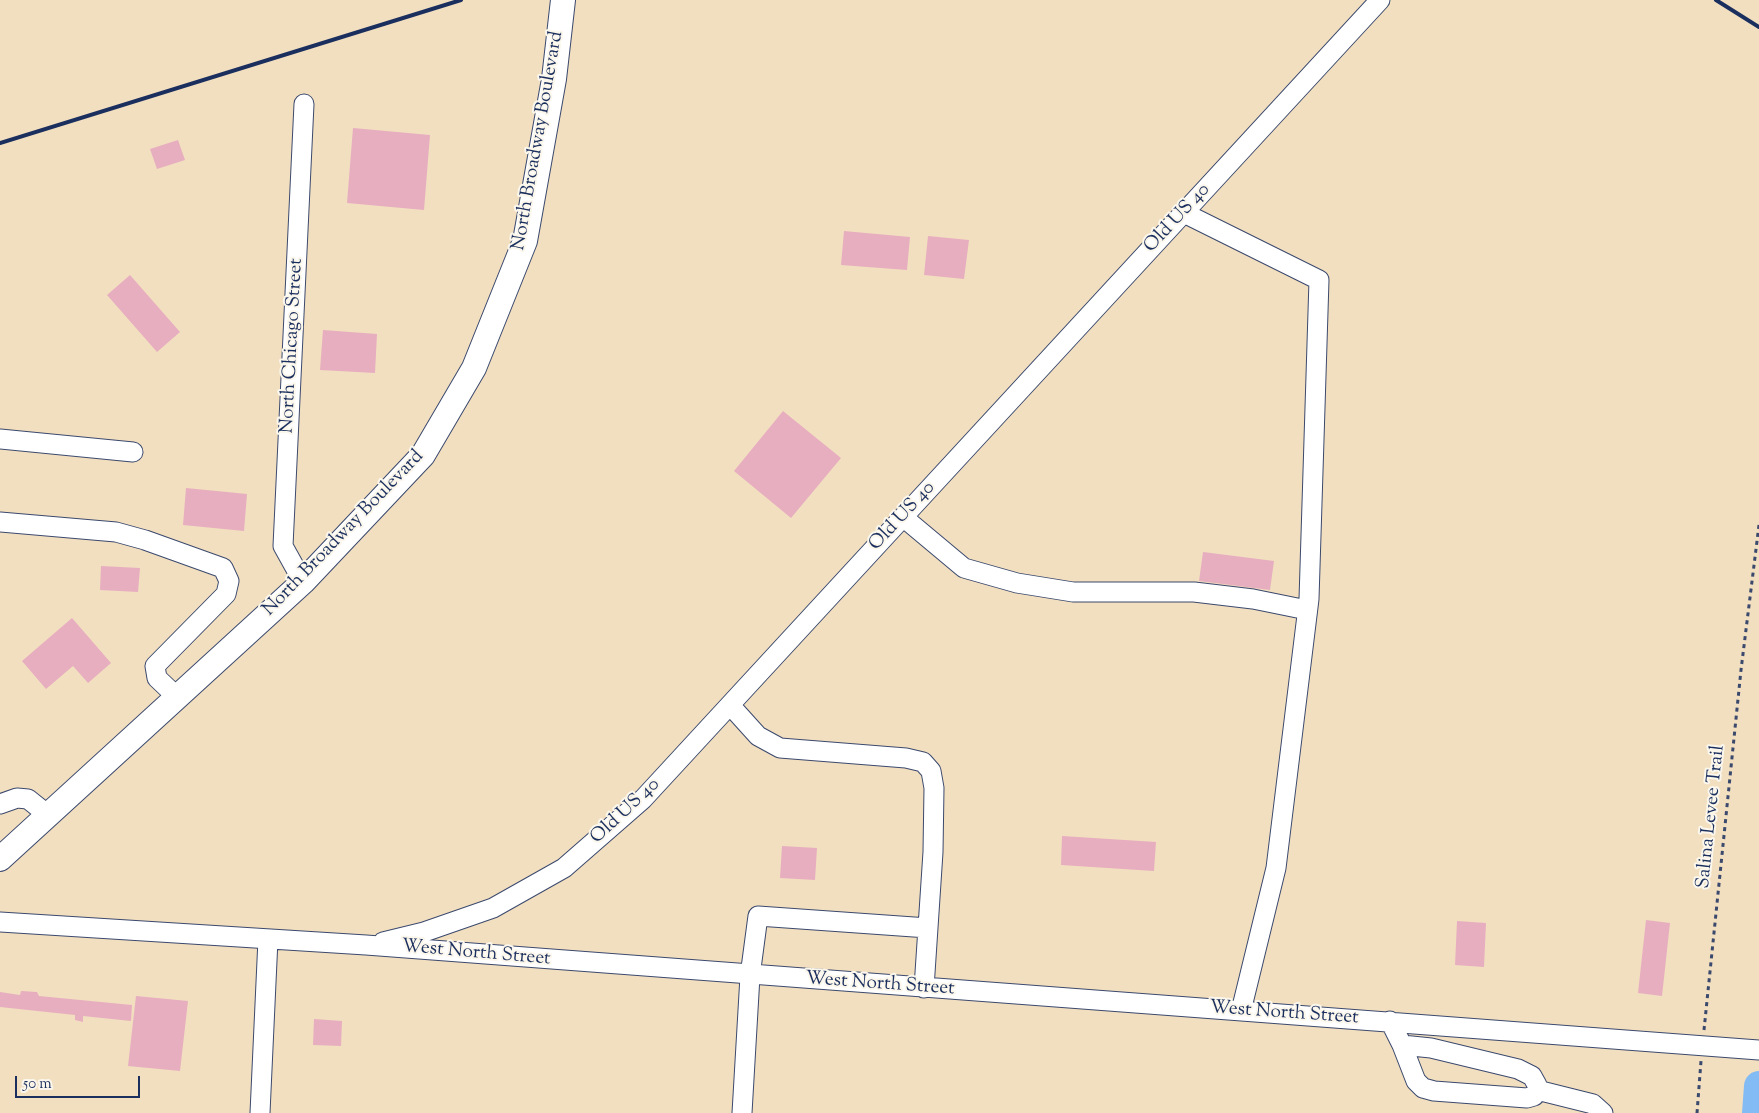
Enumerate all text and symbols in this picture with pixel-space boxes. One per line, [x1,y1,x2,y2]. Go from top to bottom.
street label: North Broadway Boulevard [508,30,570,252]
street label: Old US 40 [1140,180,1216,258]
street label: North Chicago Street [277,258,309,434]
street label: North Broadway Boulevard [259,446,429,622]
street label: Old US 40 [865,478,941,556]
street label: Salina Levee Trail [1693,744,1731,890]
street label: Old US 40 [587,774,665,850]
street label: West North Street [401,936,551,972]
street label: West North Street [805,968,955,1002]
street label: West North Street [1209,997,1359,1031]
scale bar [18,1066,142,1098]
text: 50 m [23,1074,52,1095]

